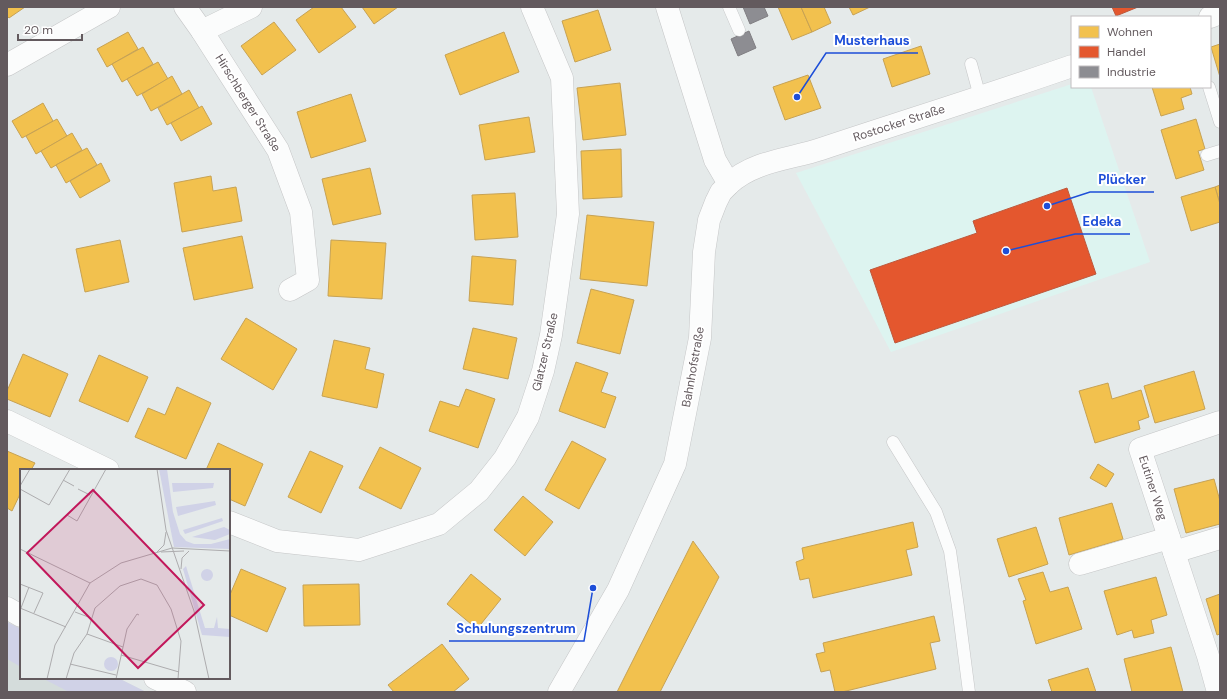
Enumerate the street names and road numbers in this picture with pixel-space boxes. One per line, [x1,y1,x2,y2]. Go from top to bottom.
street label: Hirschberger Straße [212,51,285,155]
street label: Rostocker Straße [851,101,947,145]
street label: Glatzer Straße [528,311,562,393]
street label: Bahnhofstraße [678,325,708,408]
street label: Eutiner Weg [1135,454,1171,523]

